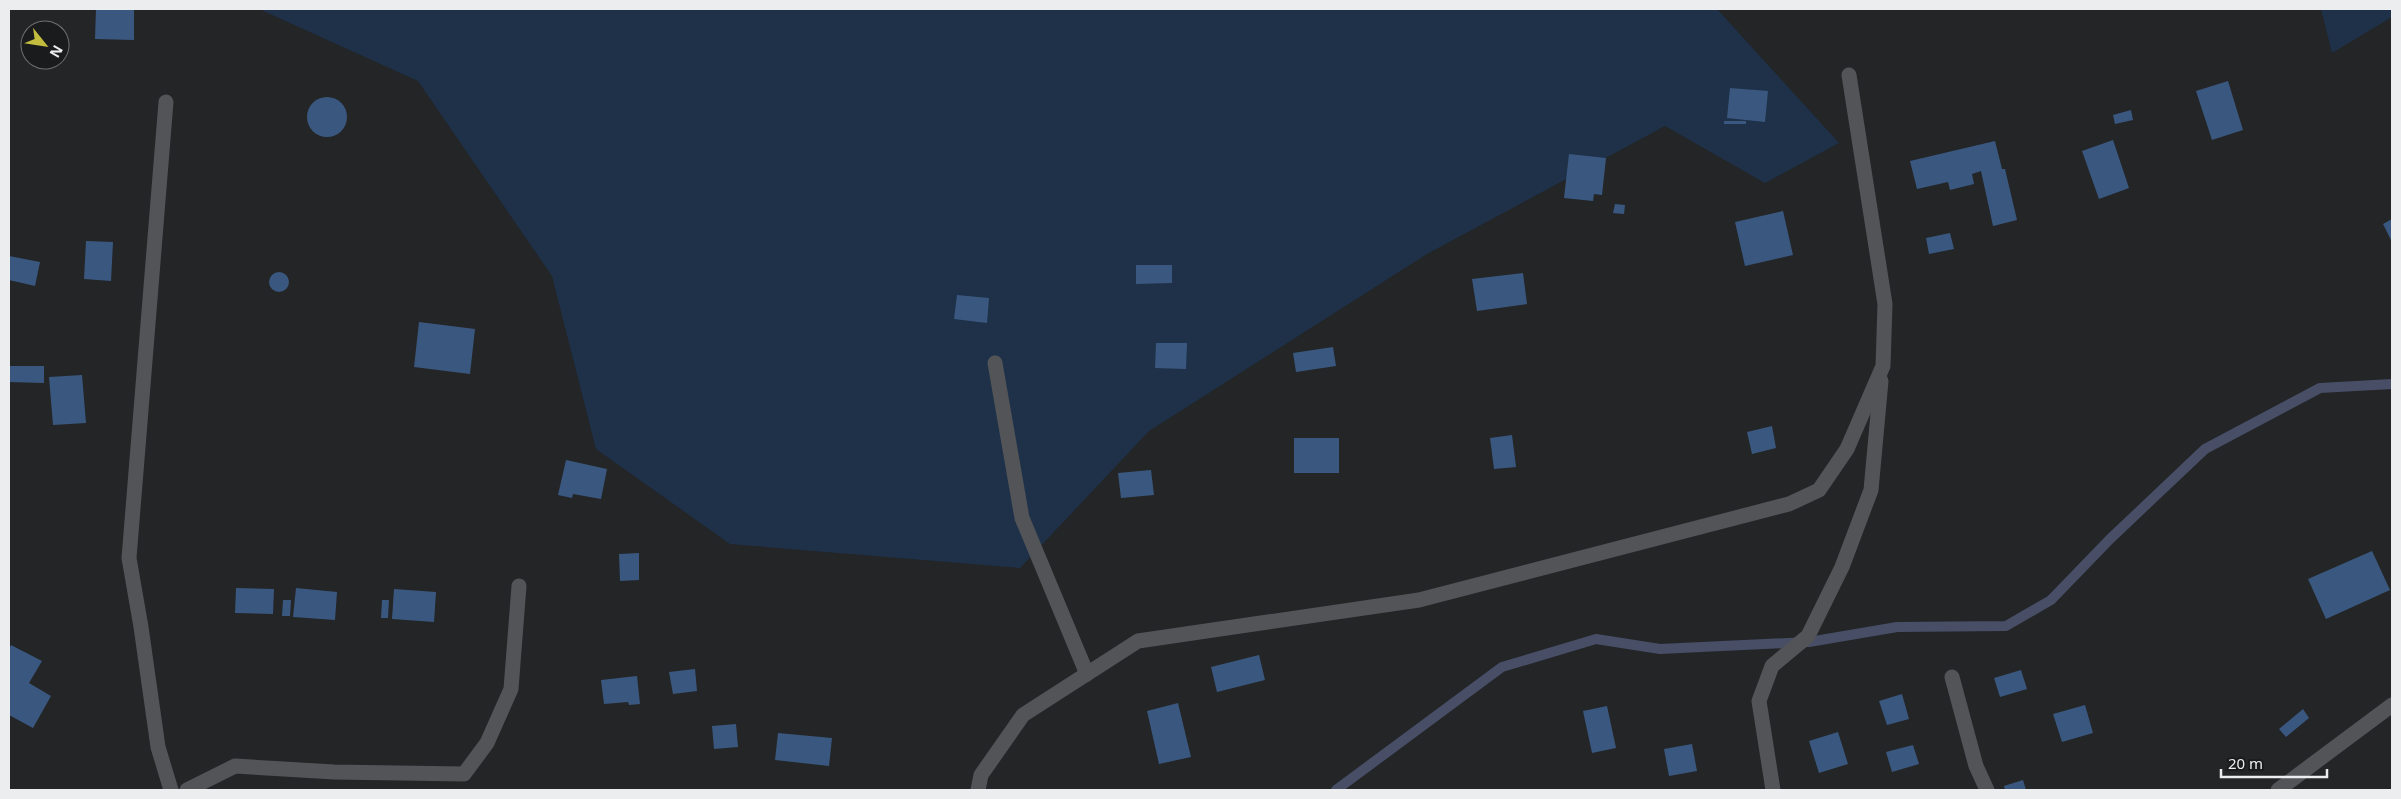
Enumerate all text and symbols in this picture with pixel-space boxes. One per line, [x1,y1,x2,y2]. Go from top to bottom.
north arrow [20,20,70,70]
text: N [46,42,68,61]
scale bar [2221,746,2327,778]
text: 20 m [2228,753,2263,773]

